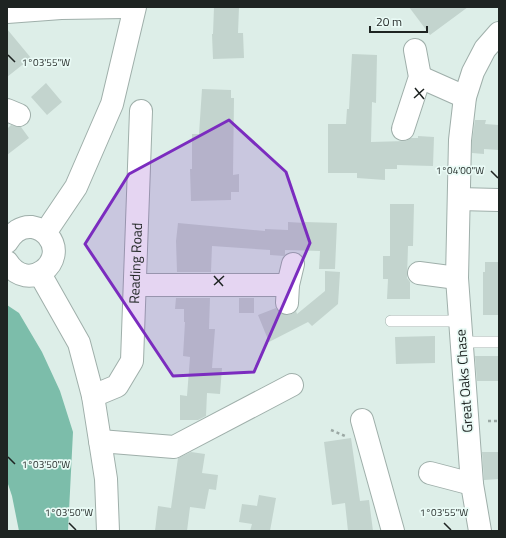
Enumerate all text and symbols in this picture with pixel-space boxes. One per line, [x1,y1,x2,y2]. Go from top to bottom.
scale bar [370,8,427,34]
text: 20 m [376,12,402,31]
text: 1°03'55"W [22,55,70,70]
text: 1°04'00"W [436,163,484,178]
street label: Reading Road [123,222,147,304]
street label: Great Oaks Chase [449,329,478,433]
text: 1°03'50"W [22,457,70,472]
text: 1°03'50"W [45,505,93,520]
text: 1°03'55"W [420,505,468,520]

